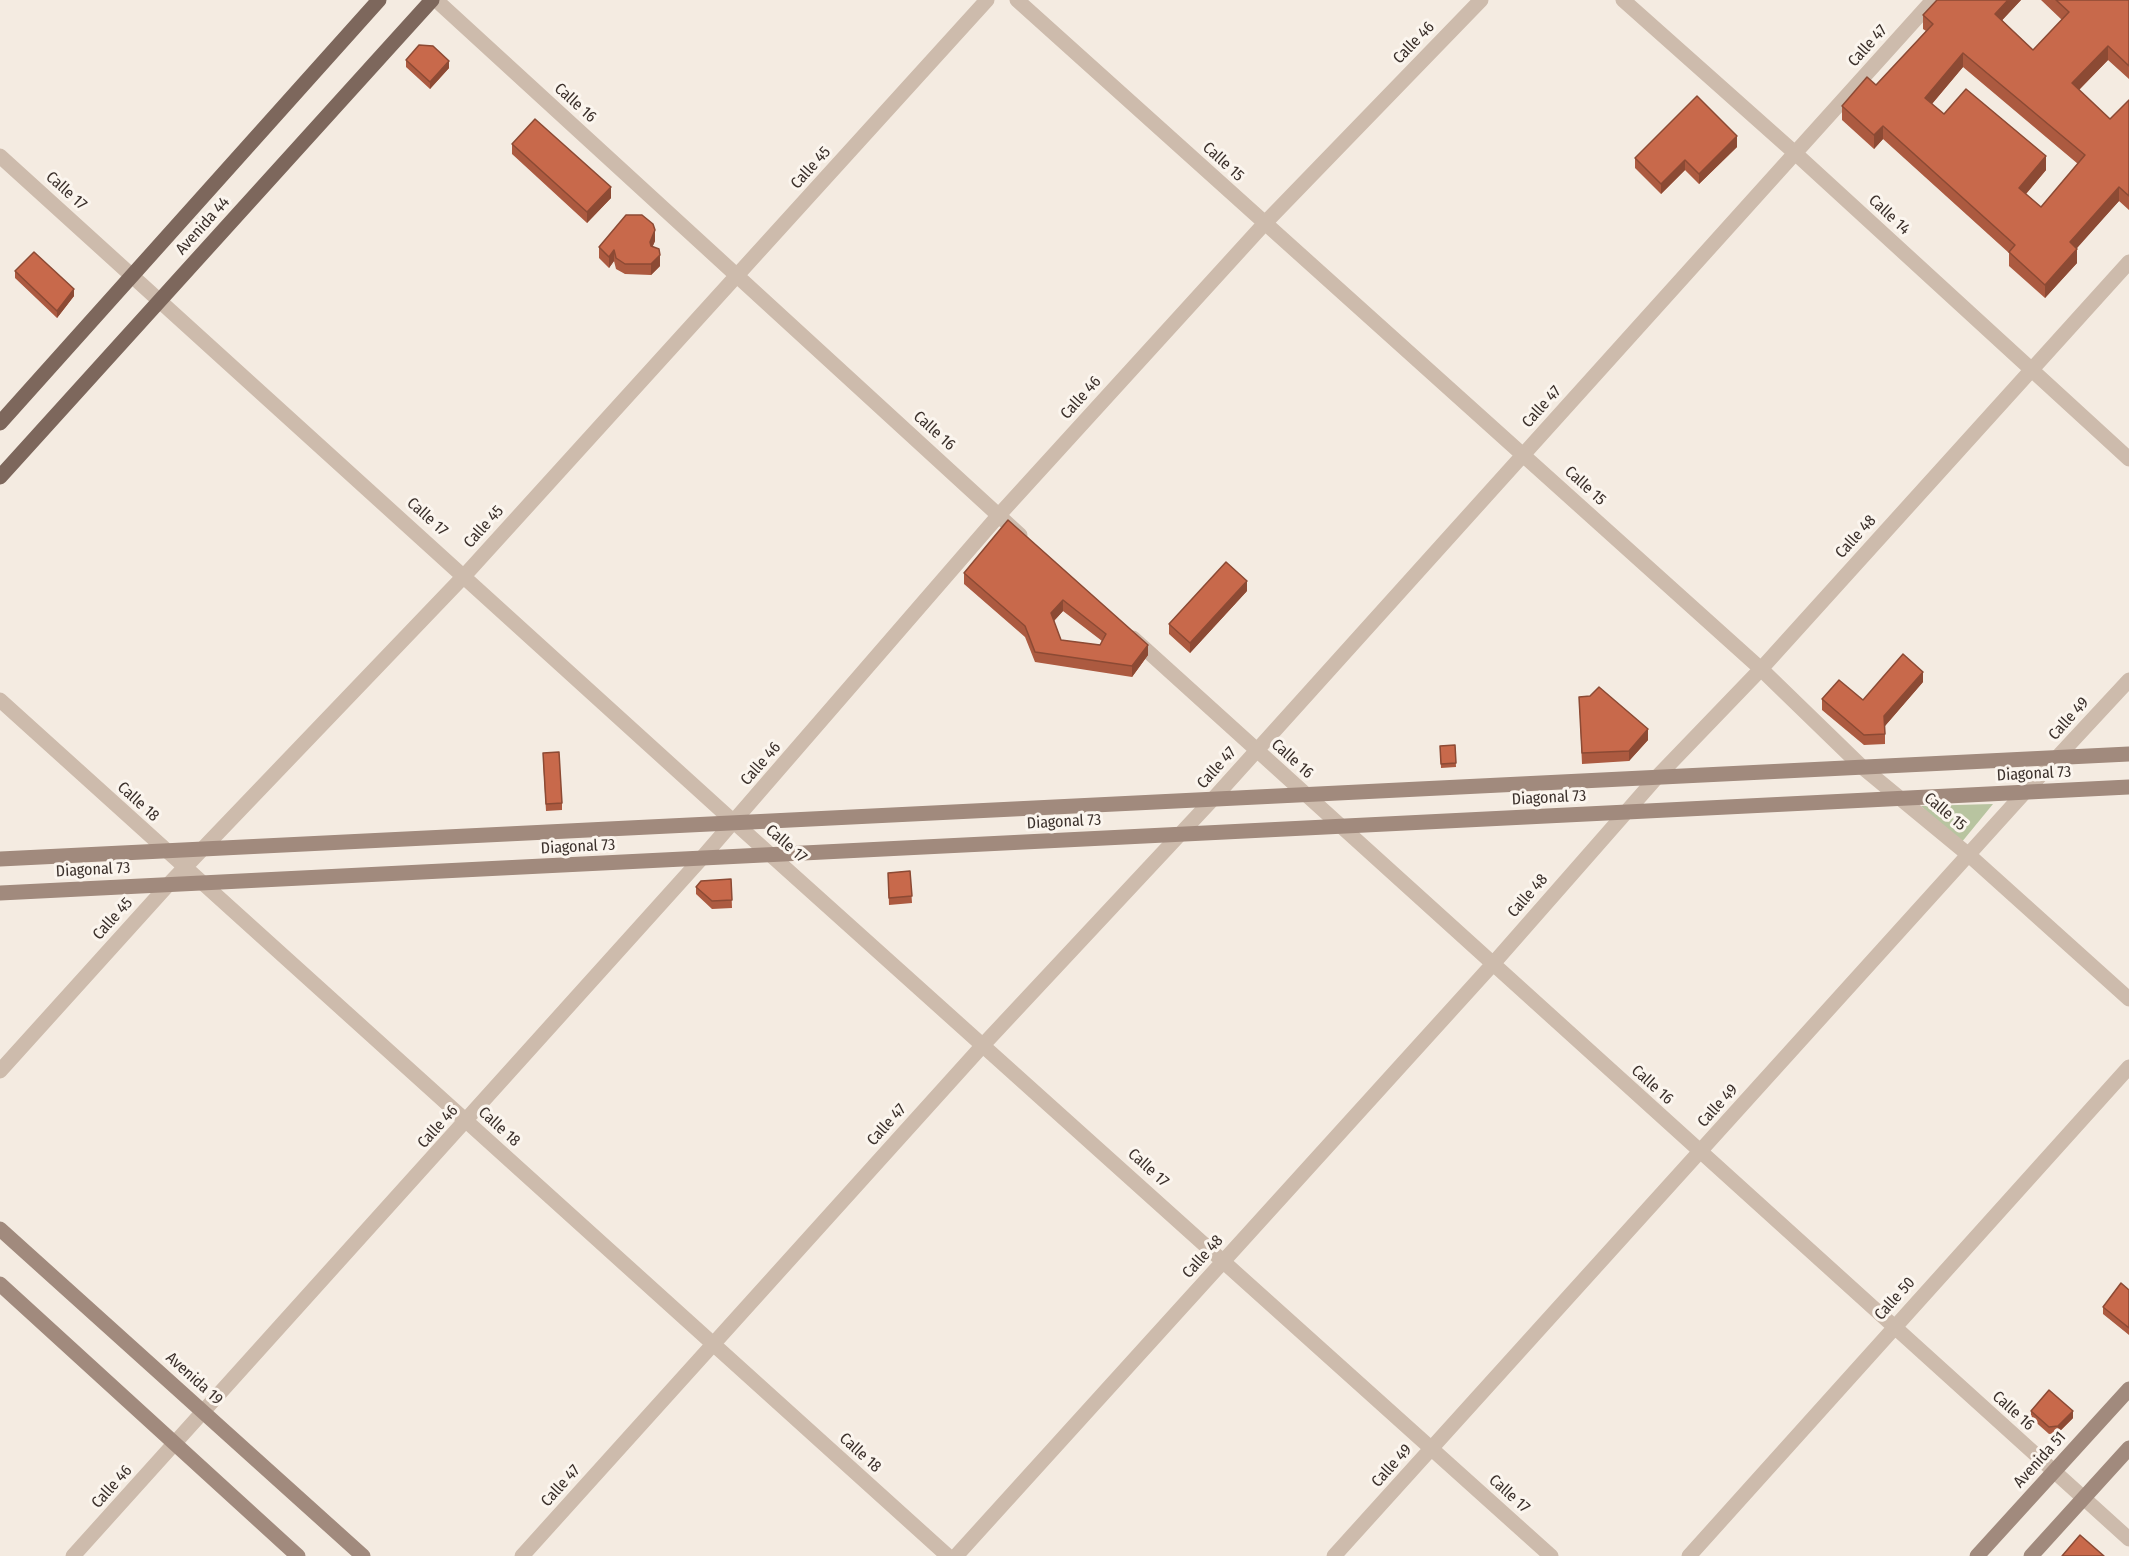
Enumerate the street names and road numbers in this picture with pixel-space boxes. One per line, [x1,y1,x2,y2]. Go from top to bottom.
street label: Calle 46 [1389,18,1439,68]
street label: Calle 47 [1844,21,1892,71]
street label: Calle 16 [550,79,600,127]
street label: Calle 15 [1198,138,1248,186]
street label: Calle 45 [787,143,835,193]
street label: Calle 17 [42,168,90,214]
street label: Calle 14 [1864,191,1914,239]
street label: Avenida 44 [172,193,234,259]
street label: Calle 46 [1057,372,1105,424]
street label: Calle 47 [1518,382,1566,432]
street label: Calle 16 [909,407,959,455]
street label: Calle 15 [1560,462,1610,510]
street label: Calle 17 [403,494,451,540]
street label: Calle 45 [460,502,508,552]
street label: Calle 48 [1832,511,1880,563]
street label: Calle 49 [2045,694,2093,744]
street label: Calle 16 [1267,735,1317,783]
street label: Calle 46 [737,738,785,790]
street label: Calle 47 [1193,743,1241,793]
street label: Diagonal 73 [1996,762,2072,786]
street label: Calle 18 [113,778,163,826]
street label: Diagonal 73 [1511,786,1587,810]
street label: Calle 15 [1920,789,1970,835]
street label: Diagonal 73 [1026,810,1102,834]
street label: Calle 17 [761,821,811,867]
street label: Diagonal 73 [540,835,616,859]
street label: Diagonal 73 [55,858,131,882]
street label: Calle 48 [1504,870,1552,922]
street label: Calle 45 [89,894,137,944]
street label: Calle 16 [1627,1061,1677,1109]
street label: Calle 49 [1694,1081,1742,1131]
street label: Calle 47 [863,1100,911,1150]
street label: Calle 46 [414,1101,462,1153]
street label: Calle 18 [474,1103,524,1151]
street label: Calle 17 [1124,1145,1172,1191]
street label: Calle 48 [1179,1231,1227,1283]
street label: Calle 50 [1871,1273,1919,1325]
street label: Avenida 19 [162,1348,226,1410]
street label: Calle 16 [1988,1387,2038,1435]
street label: Avenida 51 [2010,1428,2070,1492]
street label: Calle 18 [835,1429,885,1477]
street label: Calle 49 [1368,1441,1416,1491]
street label: Calle 46 [88,1461,136,1513]
street label: Calle 47 [537,1461,585,1511]
street label: Calle 17 [1485,1471,1533,1517]

